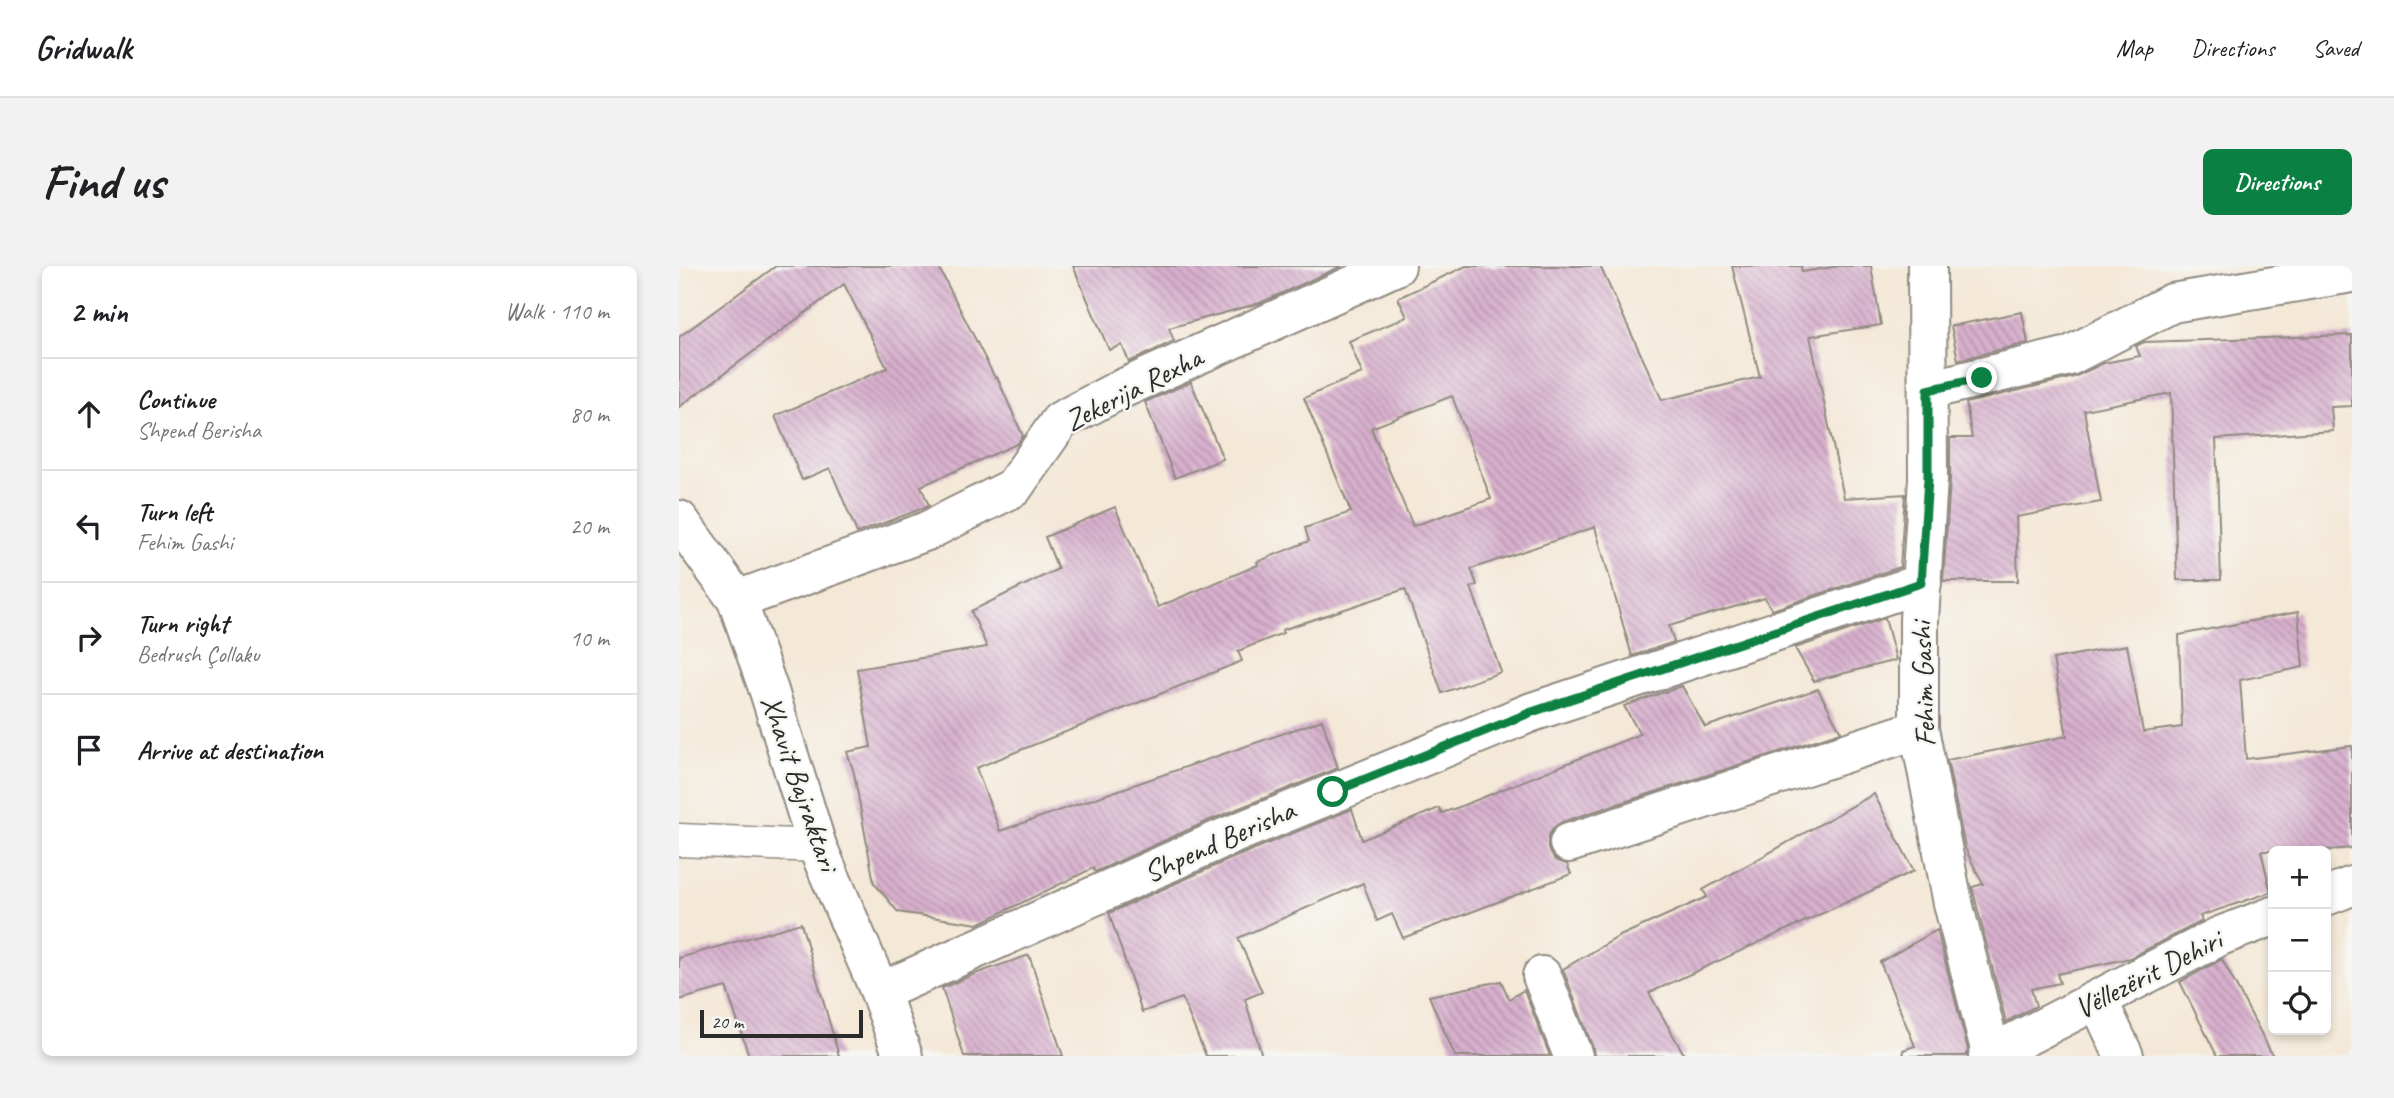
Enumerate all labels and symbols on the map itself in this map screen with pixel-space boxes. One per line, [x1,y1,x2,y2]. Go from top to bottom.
street label: Zekerija Rexha [1058,337,1211,440]
route end [1966,362,1997,393]
street label: Fehim Gashi [1902,617,1944,747]
street label: Xhavit Bajraktari [752,690,849,879]
route start [1317,776,1348,807]
street label: Shpend Berisha [1137,790,1302,891]
street label: Vëllezërit Dehiri [2068,919,2231,1027]
scale bar [700,1007,863,1039]

